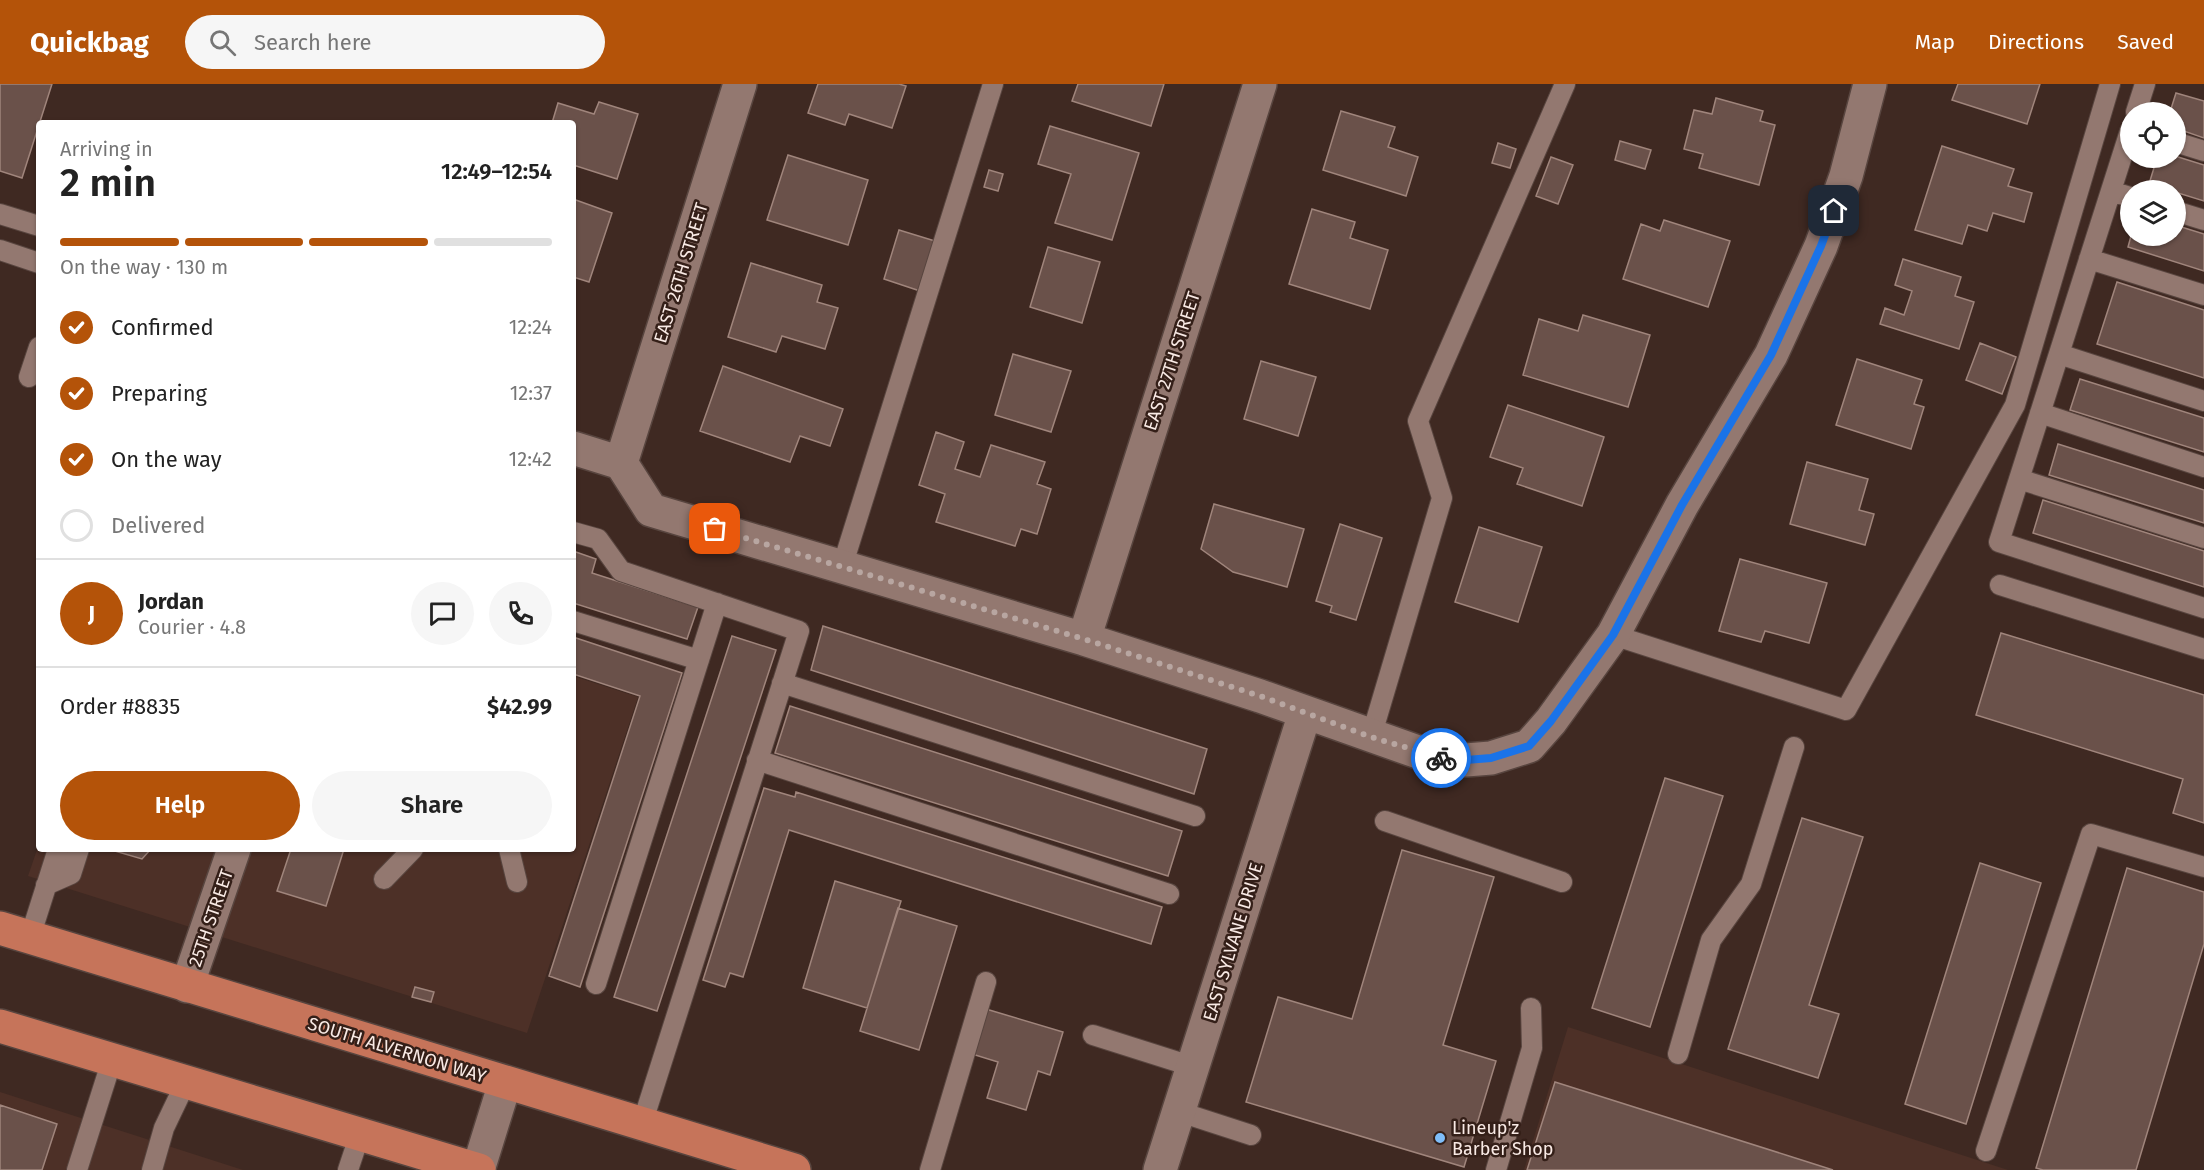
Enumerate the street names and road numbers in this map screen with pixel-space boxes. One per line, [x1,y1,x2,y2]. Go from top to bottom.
street label: EAST 26TH STREET [649,200,713,346]
street label: EAST 27TH STREET [1139,288,1205,433]
street label: EAST SYLVANE DRIVE [1198,860,1268,1024]
street label: 25TH STREET [184,866,238,970]
street label: SOUTH ALVERNON WAY [305,1012,489,1088]

